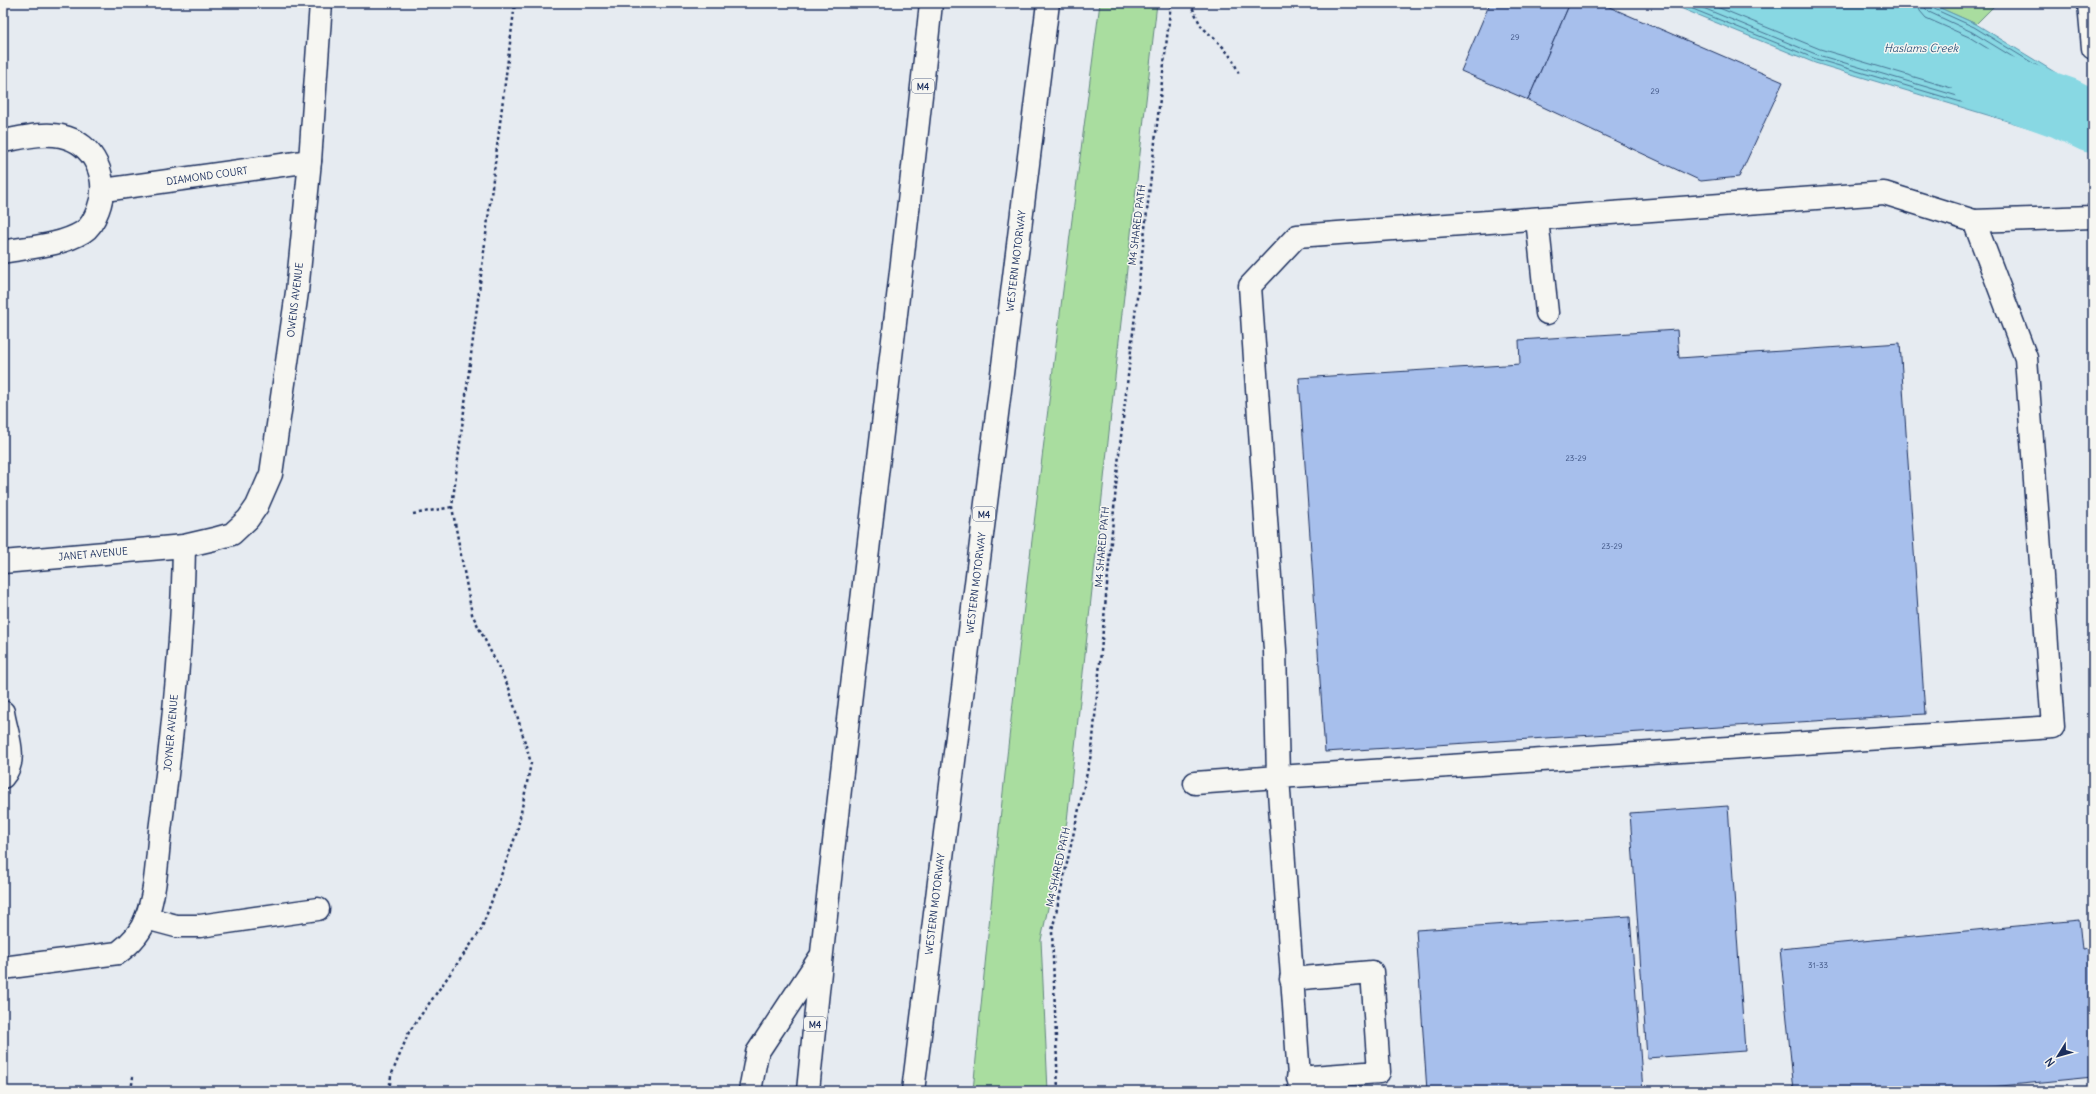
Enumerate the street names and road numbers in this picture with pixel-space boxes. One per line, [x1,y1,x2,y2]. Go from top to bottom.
road number: M4 [912,79,934,93]
street label: DIAMOND COURT [165,164,249,188]
street label: M4 SHARED PATH [1126,184,1148,266]
street label: WESTERN MOTORWAY [1003,209,1029,313]
street label: OWENS AVENUE [284,262,306,338]
street label: M4 SHARED PATH [1092,506,1112,588]
road number: M4 [973,507,995,521]
street label: WESTERN MOTORWAY [963,531,989,635]
street label: JANET AVENUE [58,544,128,564]
street label: JOYNER AVENUE [161,694,181,772]
street label: M4 SHARED PATH [1043,826,1073,908]
street label: WESTERN MOTORWAY [922,852,948,956]
road number: M4 [804,1017,826,1031]

